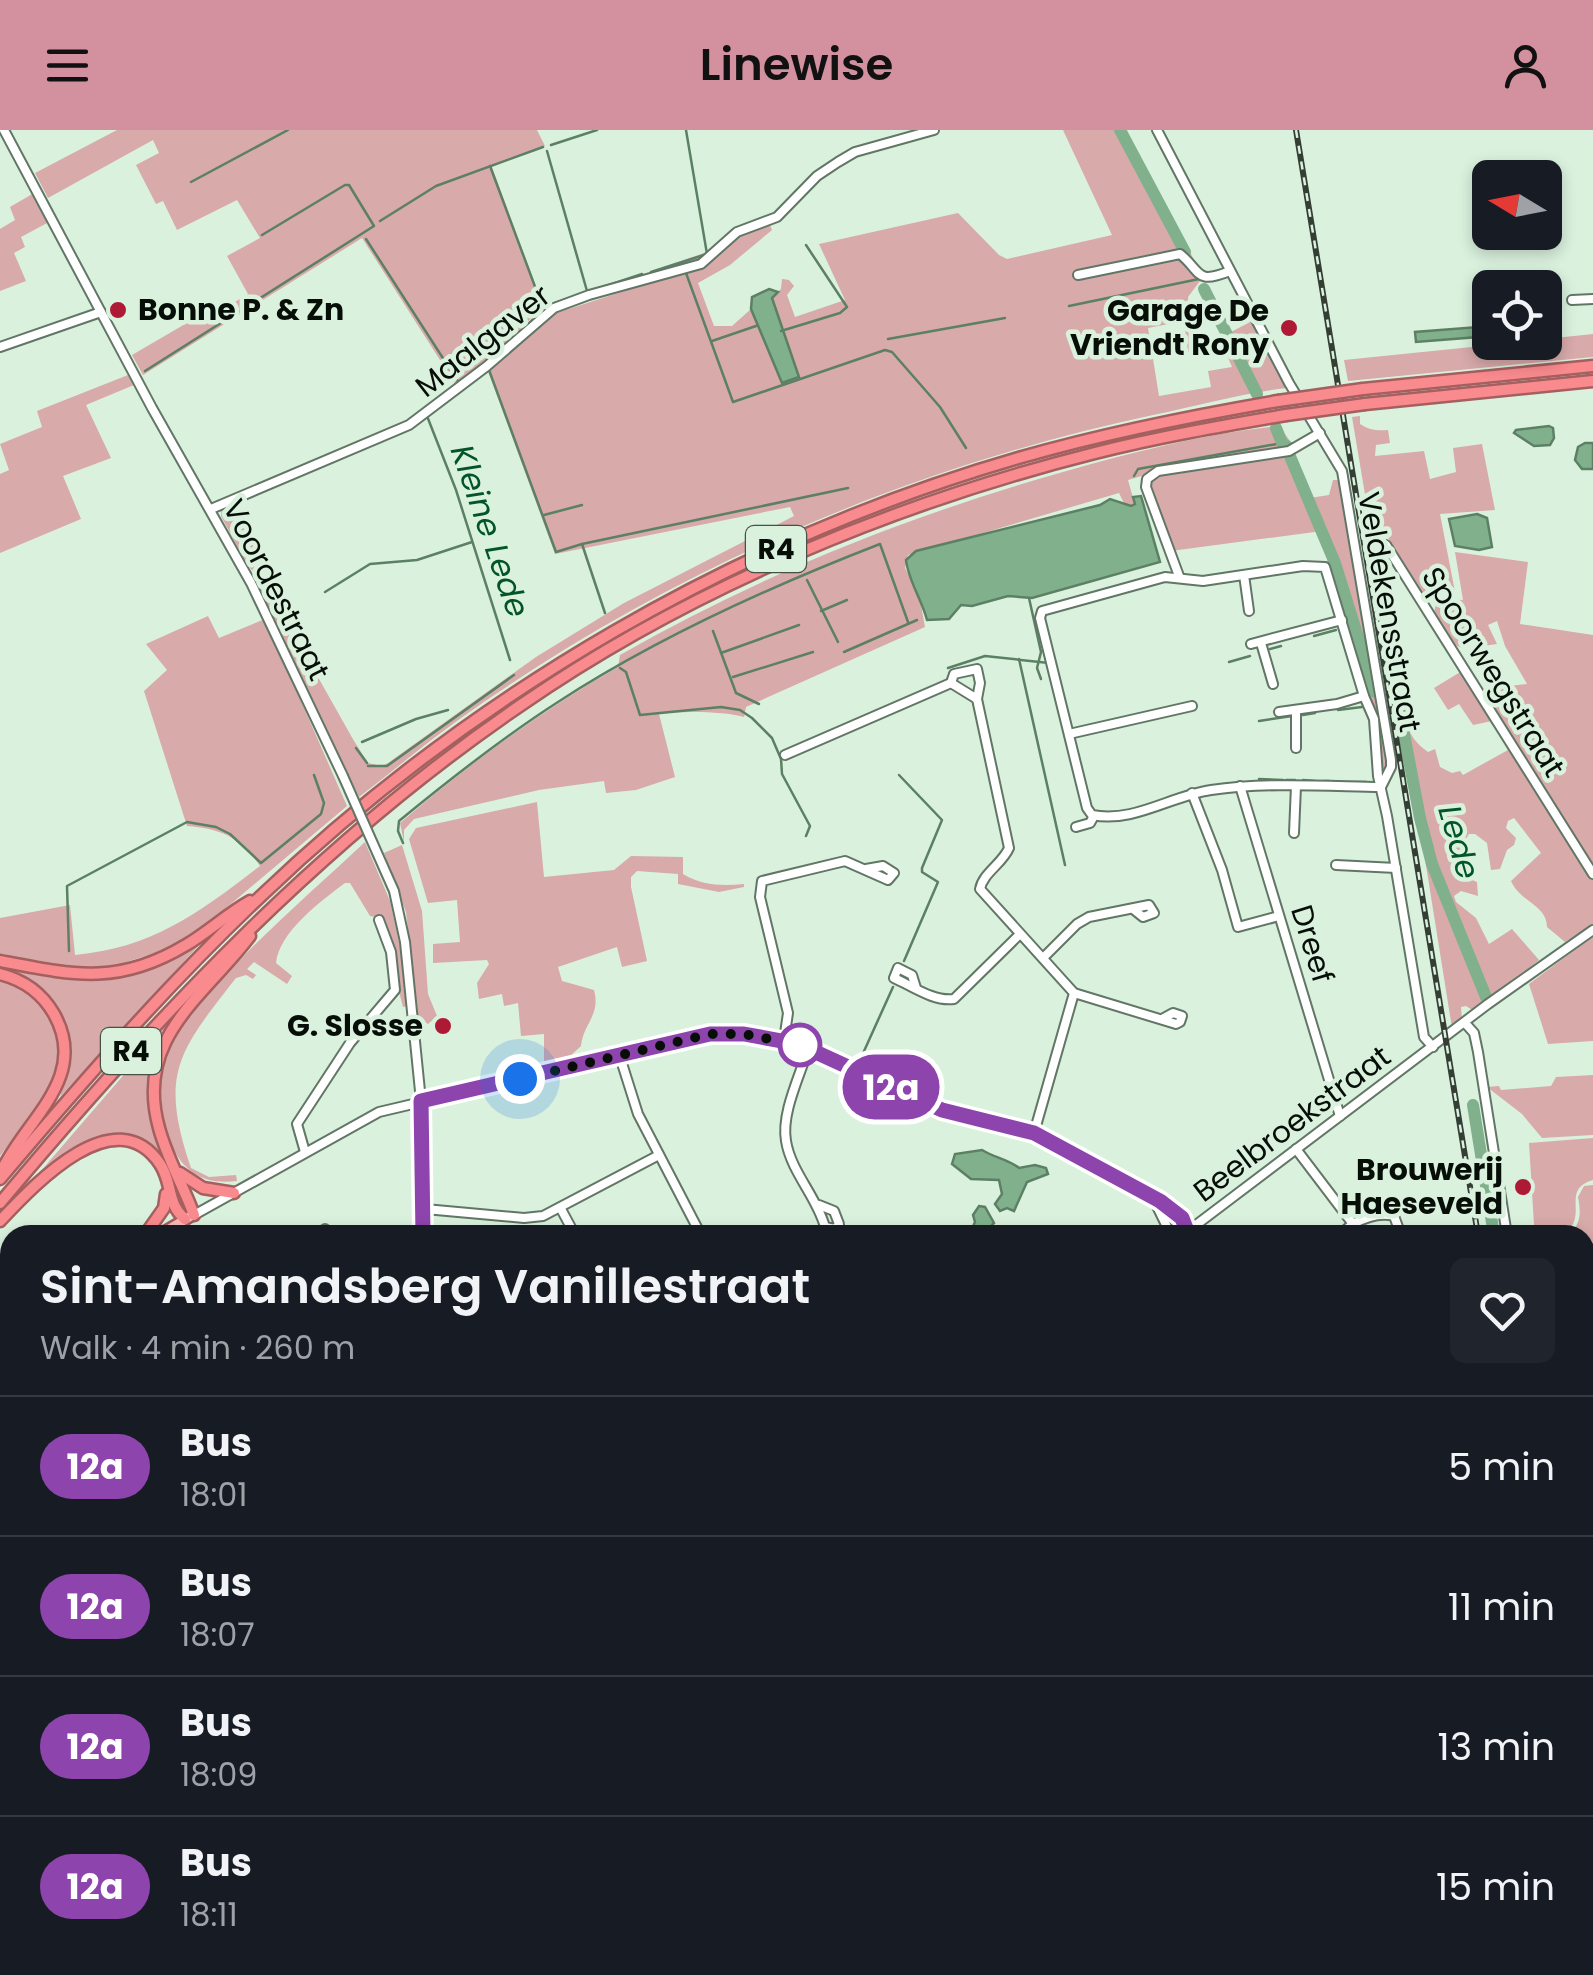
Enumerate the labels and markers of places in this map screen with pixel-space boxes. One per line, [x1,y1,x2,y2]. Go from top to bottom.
place label: Bonne P. & Zn [138,288,344,331]
place label: Garage De Vriendt Rony [1070,289,1269,366]
marker: Bonne P. & Zn [107,299,129,321]
marker: Garage De Vriendt Rony [1278,317,1300,339]
place label: G. Slosse [287,1004,423,1047]
marker: G. Slosse [432,1015,454,1037]
unlabelled marker [779,1024,821,1066]
place label: Brouwerij Haeseveld [1341,1148,1503,1225]
marker: Brouwerij Haeseveld [1512,1176,1534,1198]

